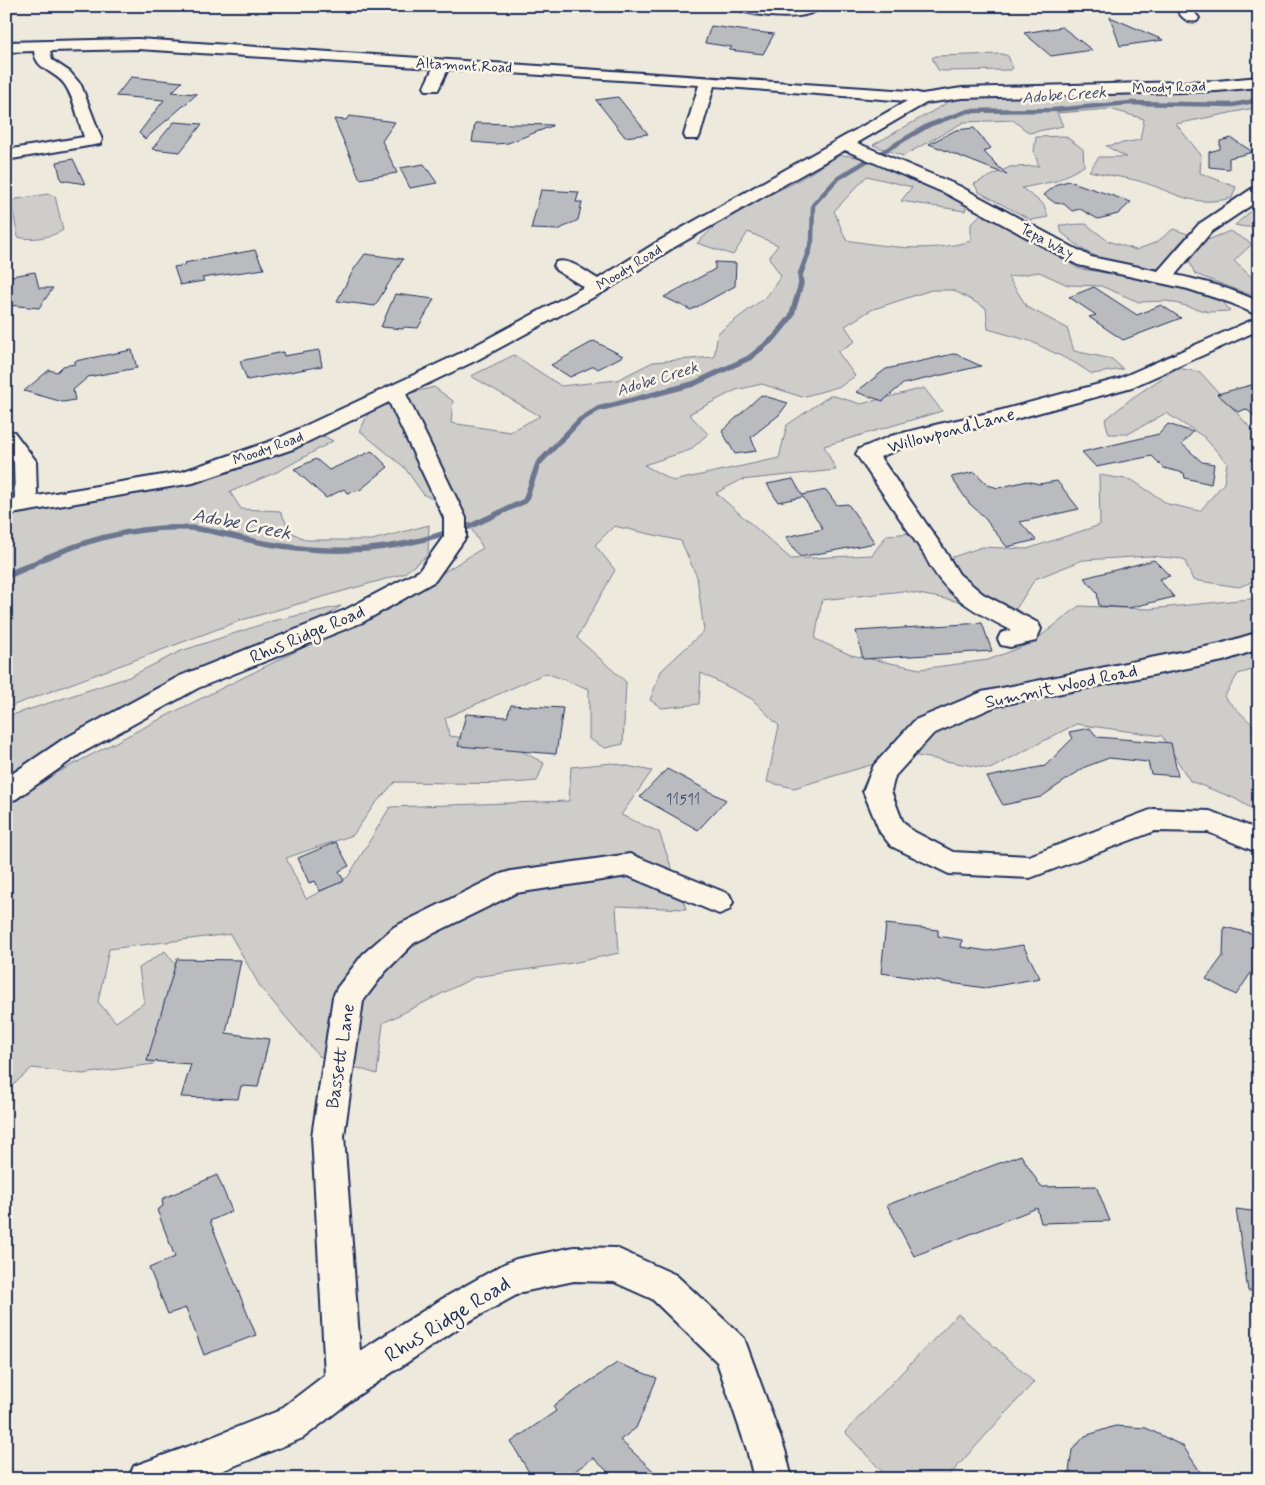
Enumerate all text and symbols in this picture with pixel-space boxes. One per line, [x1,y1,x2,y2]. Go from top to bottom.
street label: Altamont Road [415,53,513,79]
street label: Moody Road [1132,77,1206,99]
water label: Adobe Creek [1021,82,1107,109]
street label: Tepa Way [1016,219,1077,264]
street label: Moody Road [593,240,666,296]
water label: Adobe Creek [614,357,701,402]
street label: Willowpond Lane [885,402,1018,460]
street label: Moody Road [230,427,306,471]
water label: Adobe Creek [190,503,294,546]
street label: Rhus Ridge Road [246,600,369,671]
street label: Summit Wood Road [983,659,1140,715]
house number: 11511 [666,790,700,810]
street label: Bassett Lane [321,1002,361,1110]
street label: Rhus Ridge Road [379,1270,516,1370]

